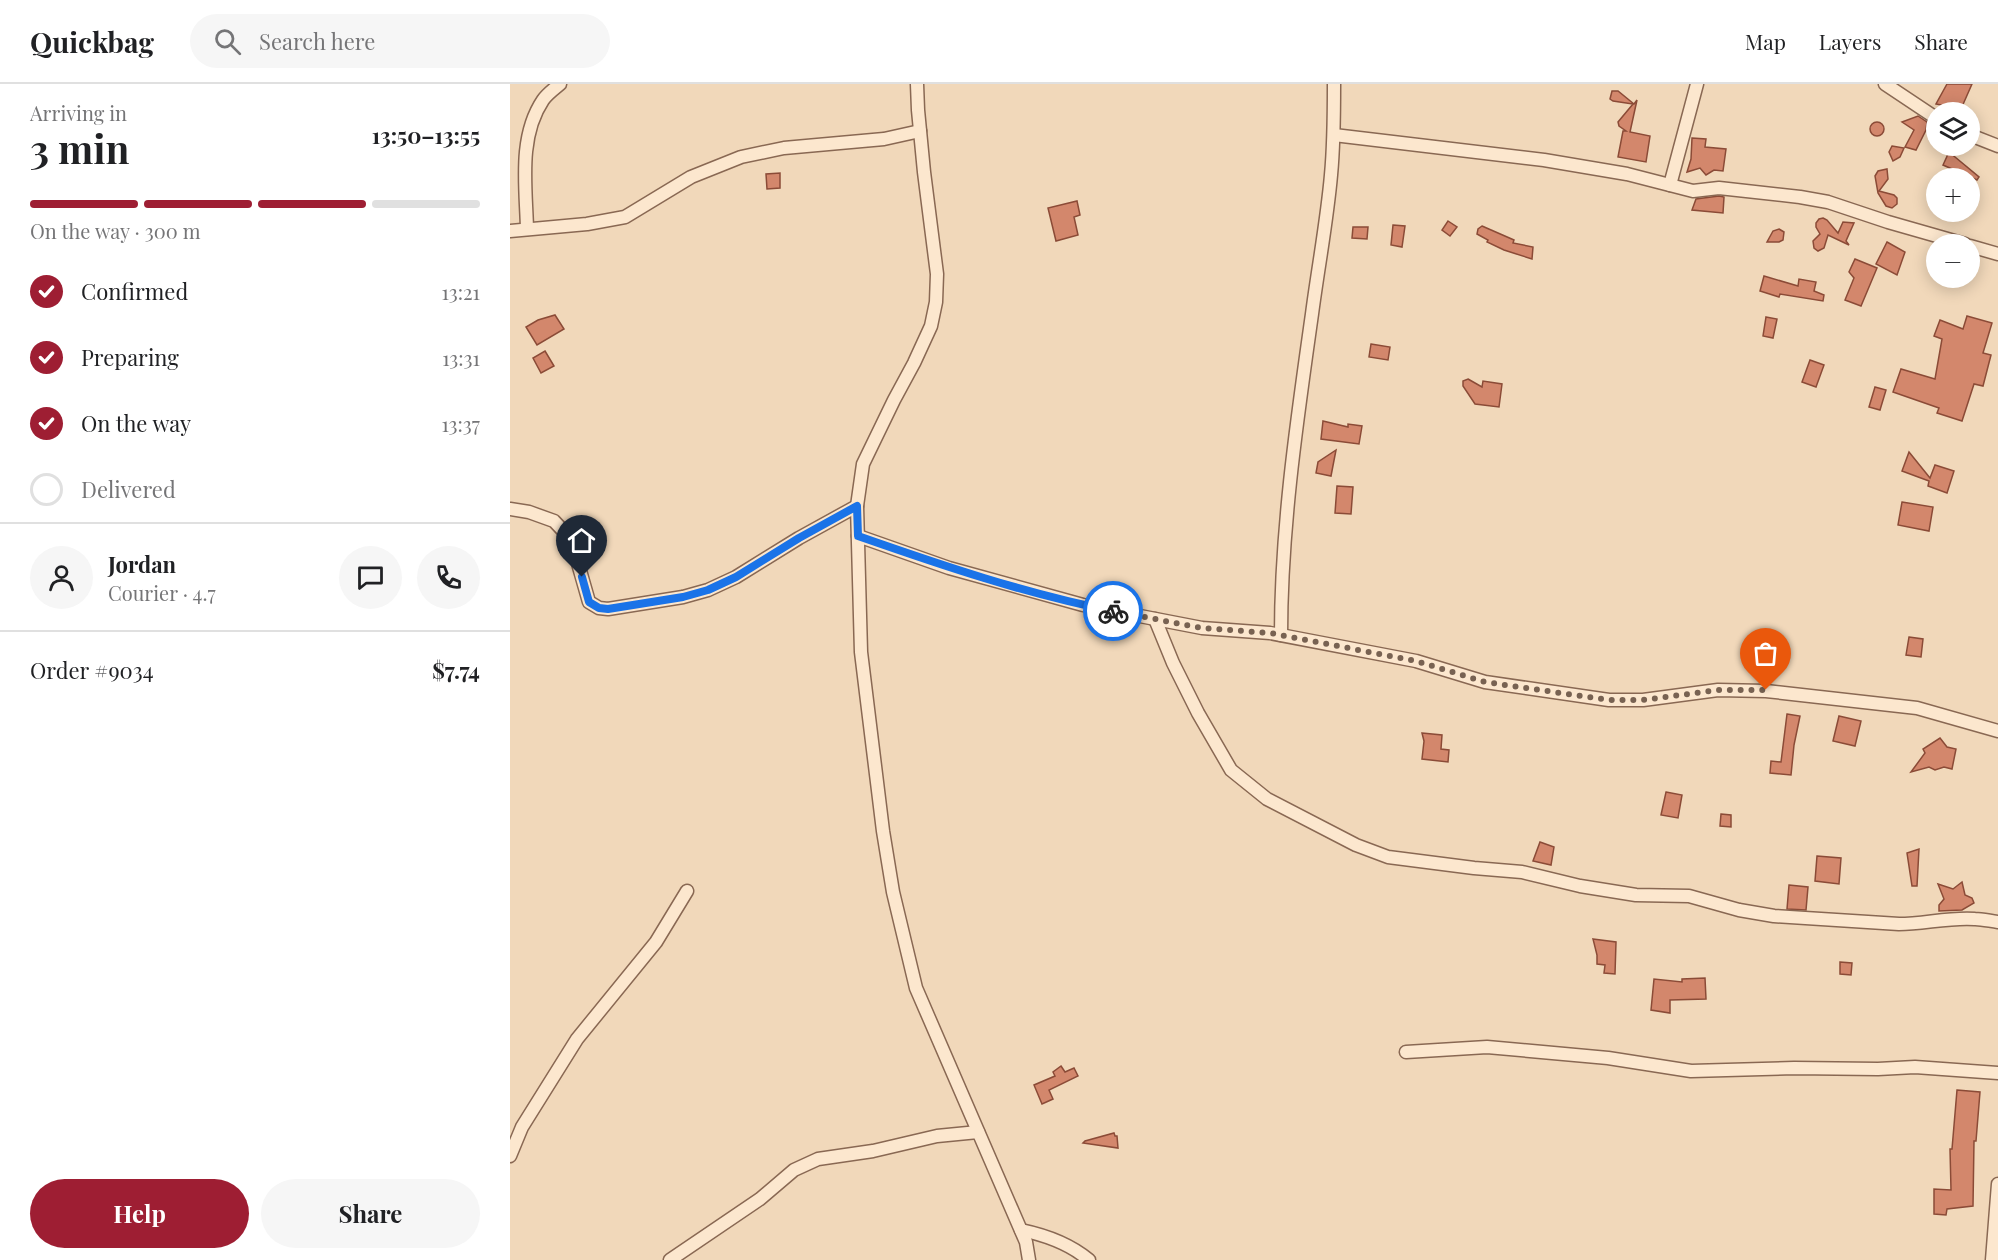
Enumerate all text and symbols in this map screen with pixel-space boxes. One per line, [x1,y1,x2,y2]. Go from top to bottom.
search box [190,14,610,68]
text: Quickbag [30,23,154,60]
icon: search [211,25,244,58]
text: Search here [259,26,375,56]
text: Map [1745,27,1786,55]
text: Layers [1819,27,1881,55]
text: Share [1914,27,1968,55]
text: Arriving in [30,99,127,126]
map controls [1926,102,1980,288]
button: layers [1926,102,1980,156]
text: 13:50–13:55 [372,120,480,150]
text: 3 min [30,122,129,174]
button: + [1926,168,1980,222]
text: On the way · 300 m [30,217,201,244]
button: − [1926,234,1980,288]
icon: check [30,275,63,308]
text: Confirmed [81,276,188,306]
text: 13:21 [442,278,480,305]
icon: check [30,341,63,374]
text: Preparing [81,342,179,372]
text: 13:31 [442,344,480,371]
icon: check [30,407,63,440]
text: On the way [81,408,191,438]
text: 13:37 [441,410,480,437]
text: Delivered [81,474,176,504]
pin [556,515,607,577]
icon: home [565,524,598,557]
button: person [30,546,93,609]
button: chat [339,546,402,609]
button: phone [417,546,480,609]
text: Jordan [108,549,176,579]
text: Courier · 4.7 [108,579,216,606]
courier [1083,581,1143,641]
icon: bike [1097,595,1130,628]
pin [1740,628,1791,690]
icon: bag [1749,637,1782,670]
text: Order #9034 [30,655,154,685]
text: $7.74 [432,655,480,685]
button: Help [30,1179,249,1248]
button: Share [261,1179,480,1248]

